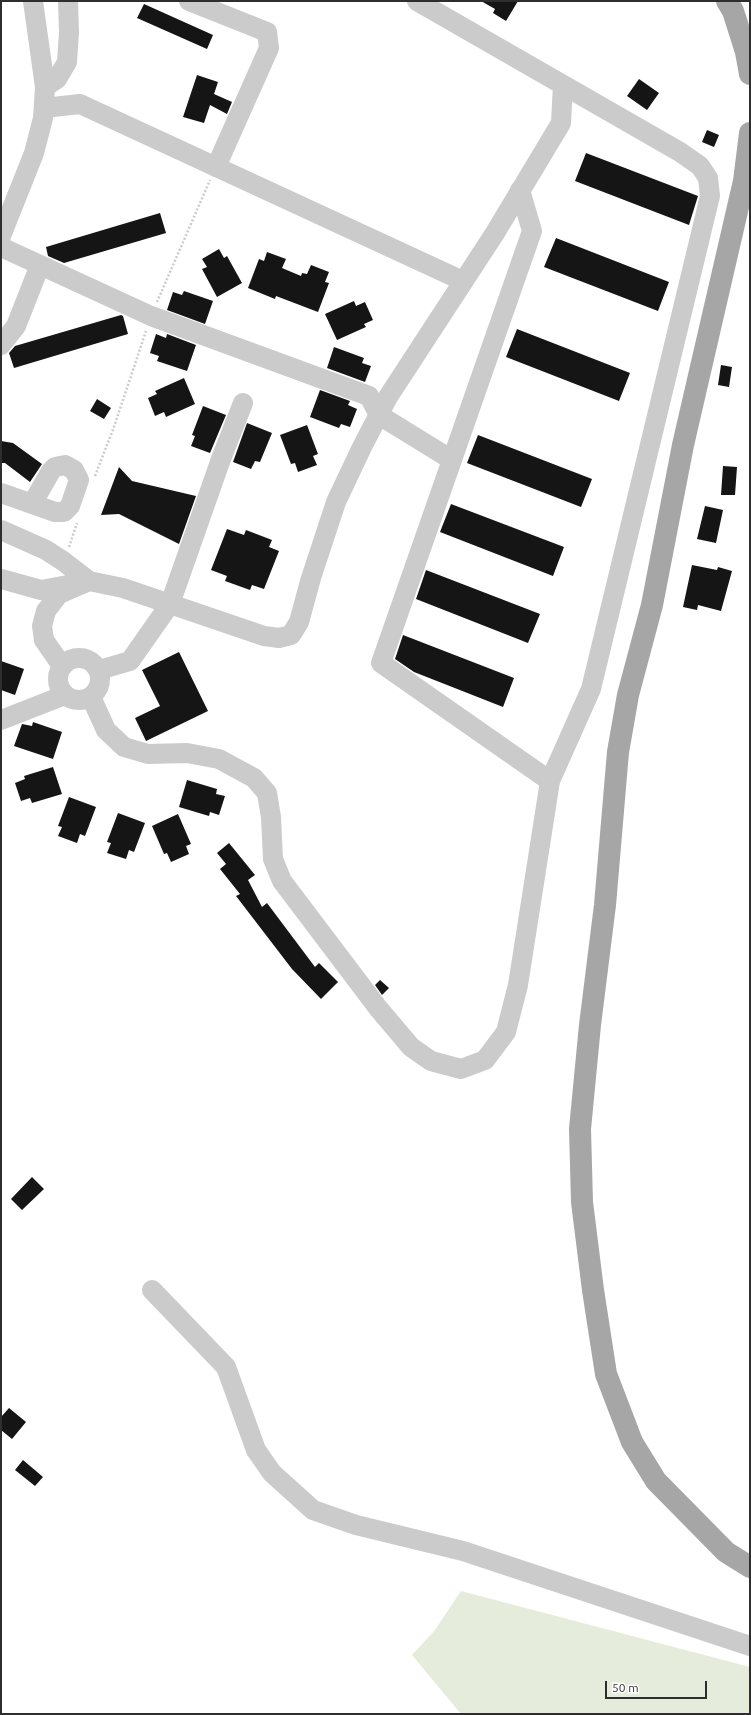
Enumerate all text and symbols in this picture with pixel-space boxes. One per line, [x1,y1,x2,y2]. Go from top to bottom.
scale bar [607,1673,709,1699]
text: 50 m [612,1681,639,1694]

